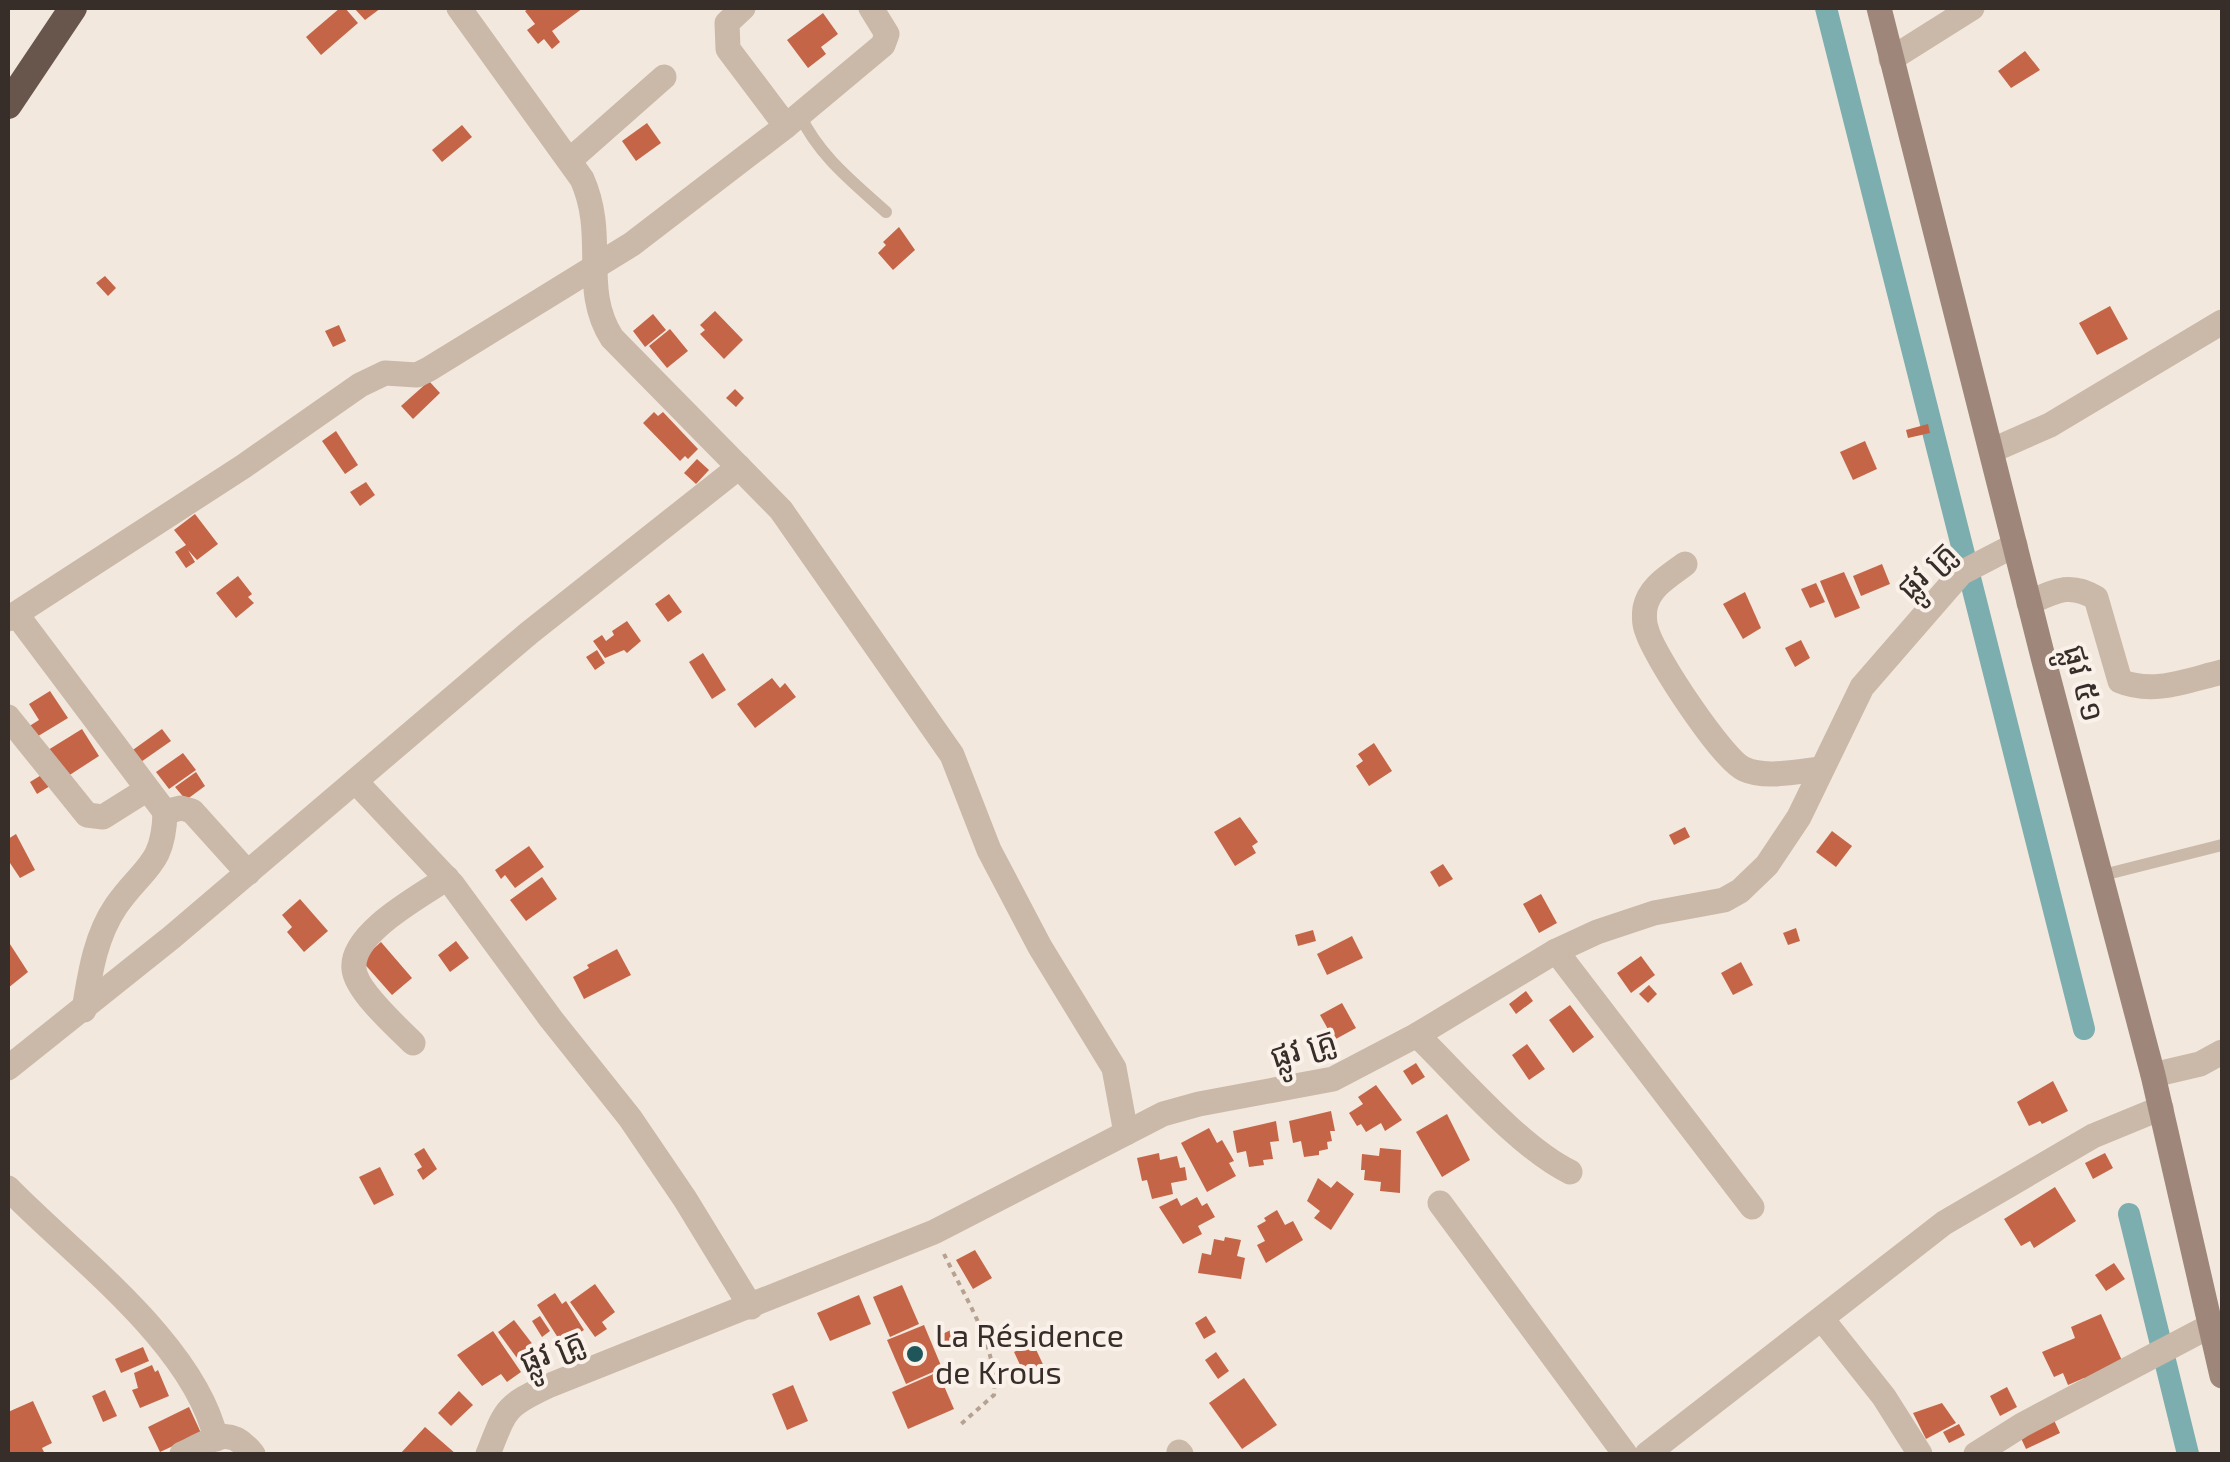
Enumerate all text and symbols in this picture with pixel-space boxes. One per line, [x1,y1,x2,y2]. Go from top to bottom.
street label: ផ្លូវ គ្រូ [1887,531,1970,614]
street label: ផ្លូវ ៥១ [2046,640,2114,728]
street label: ផ្លូវ គ្រូ [1265,1018,1344,1085]
place label: La Résidence de Krous [935,1315,1124,1390]
street label: ផ្លូវ គ្រូ [513,1319,594,1390]
marker: La Résidence de Krous [904,1343,926,1365]

